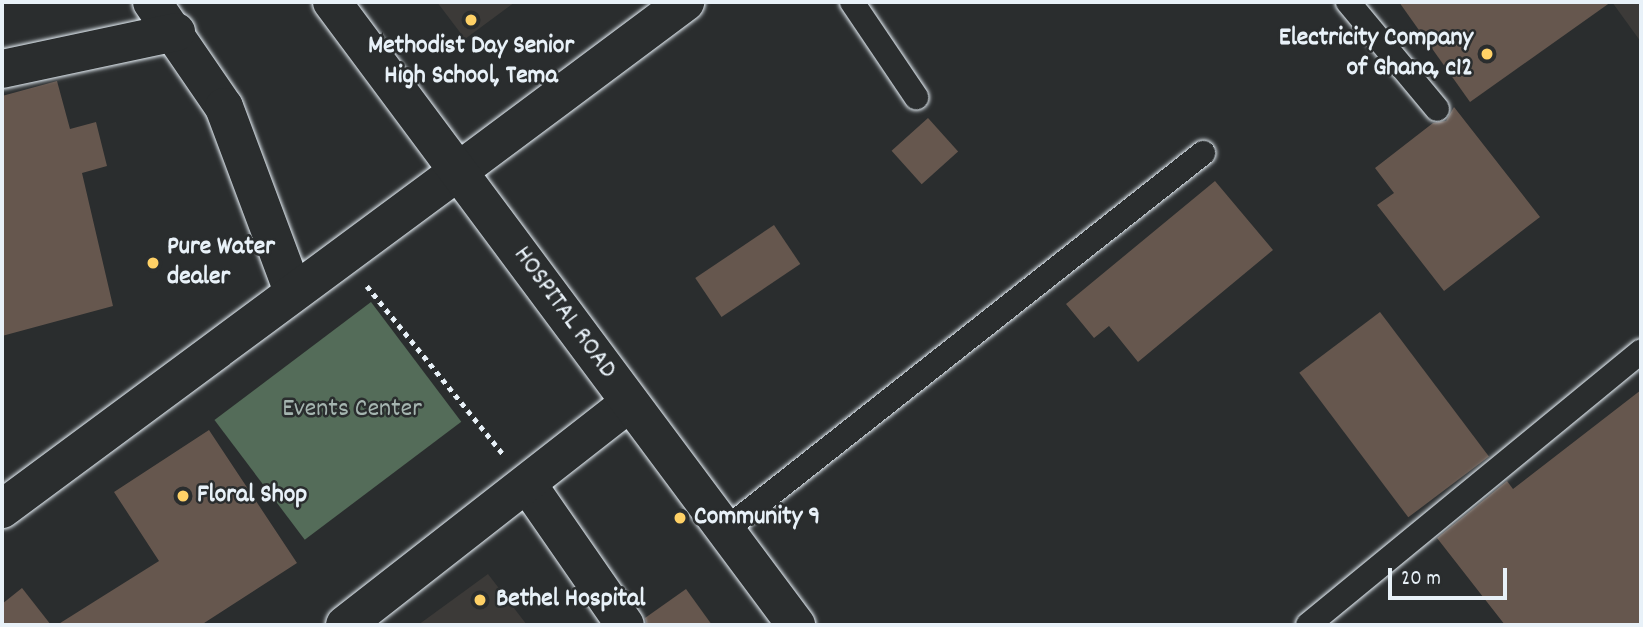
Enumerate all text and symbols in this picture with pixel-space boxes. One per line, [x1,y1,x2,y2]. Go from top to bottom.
marker: Methodist Day Senior High School, Tema [463,12,479,28]
place label: Electricity Company of Ghana, c12 [1279,23,1473,84]
place label: Methodist Day Senior High School, Tema [368,31,574,92]
marker: Electricity Company of Ghana, c12 [1479,46,1495,62]
place label: Pure Water dealer [167,232,275,294]
street label: HOSPITAL ROAD [506,241,622,385]
marker: Pure Water dealer [145,255,161,271]
park label: Events Center [282,394,422,426]
place label: Floral Shop [197,480,307,512]
marker: Floral Shop [175,488,191,504]
place label: Community 9 [694,502,820,534]
marker: Community 9 [672,510,688,526]
scale bar [1391,554,1510,598]
text: 20 m [1401,565,1441,595]
place label: Bethel Hospital [496,584,645,616]
marker: Bethel Hospital [470,590,490,610]

